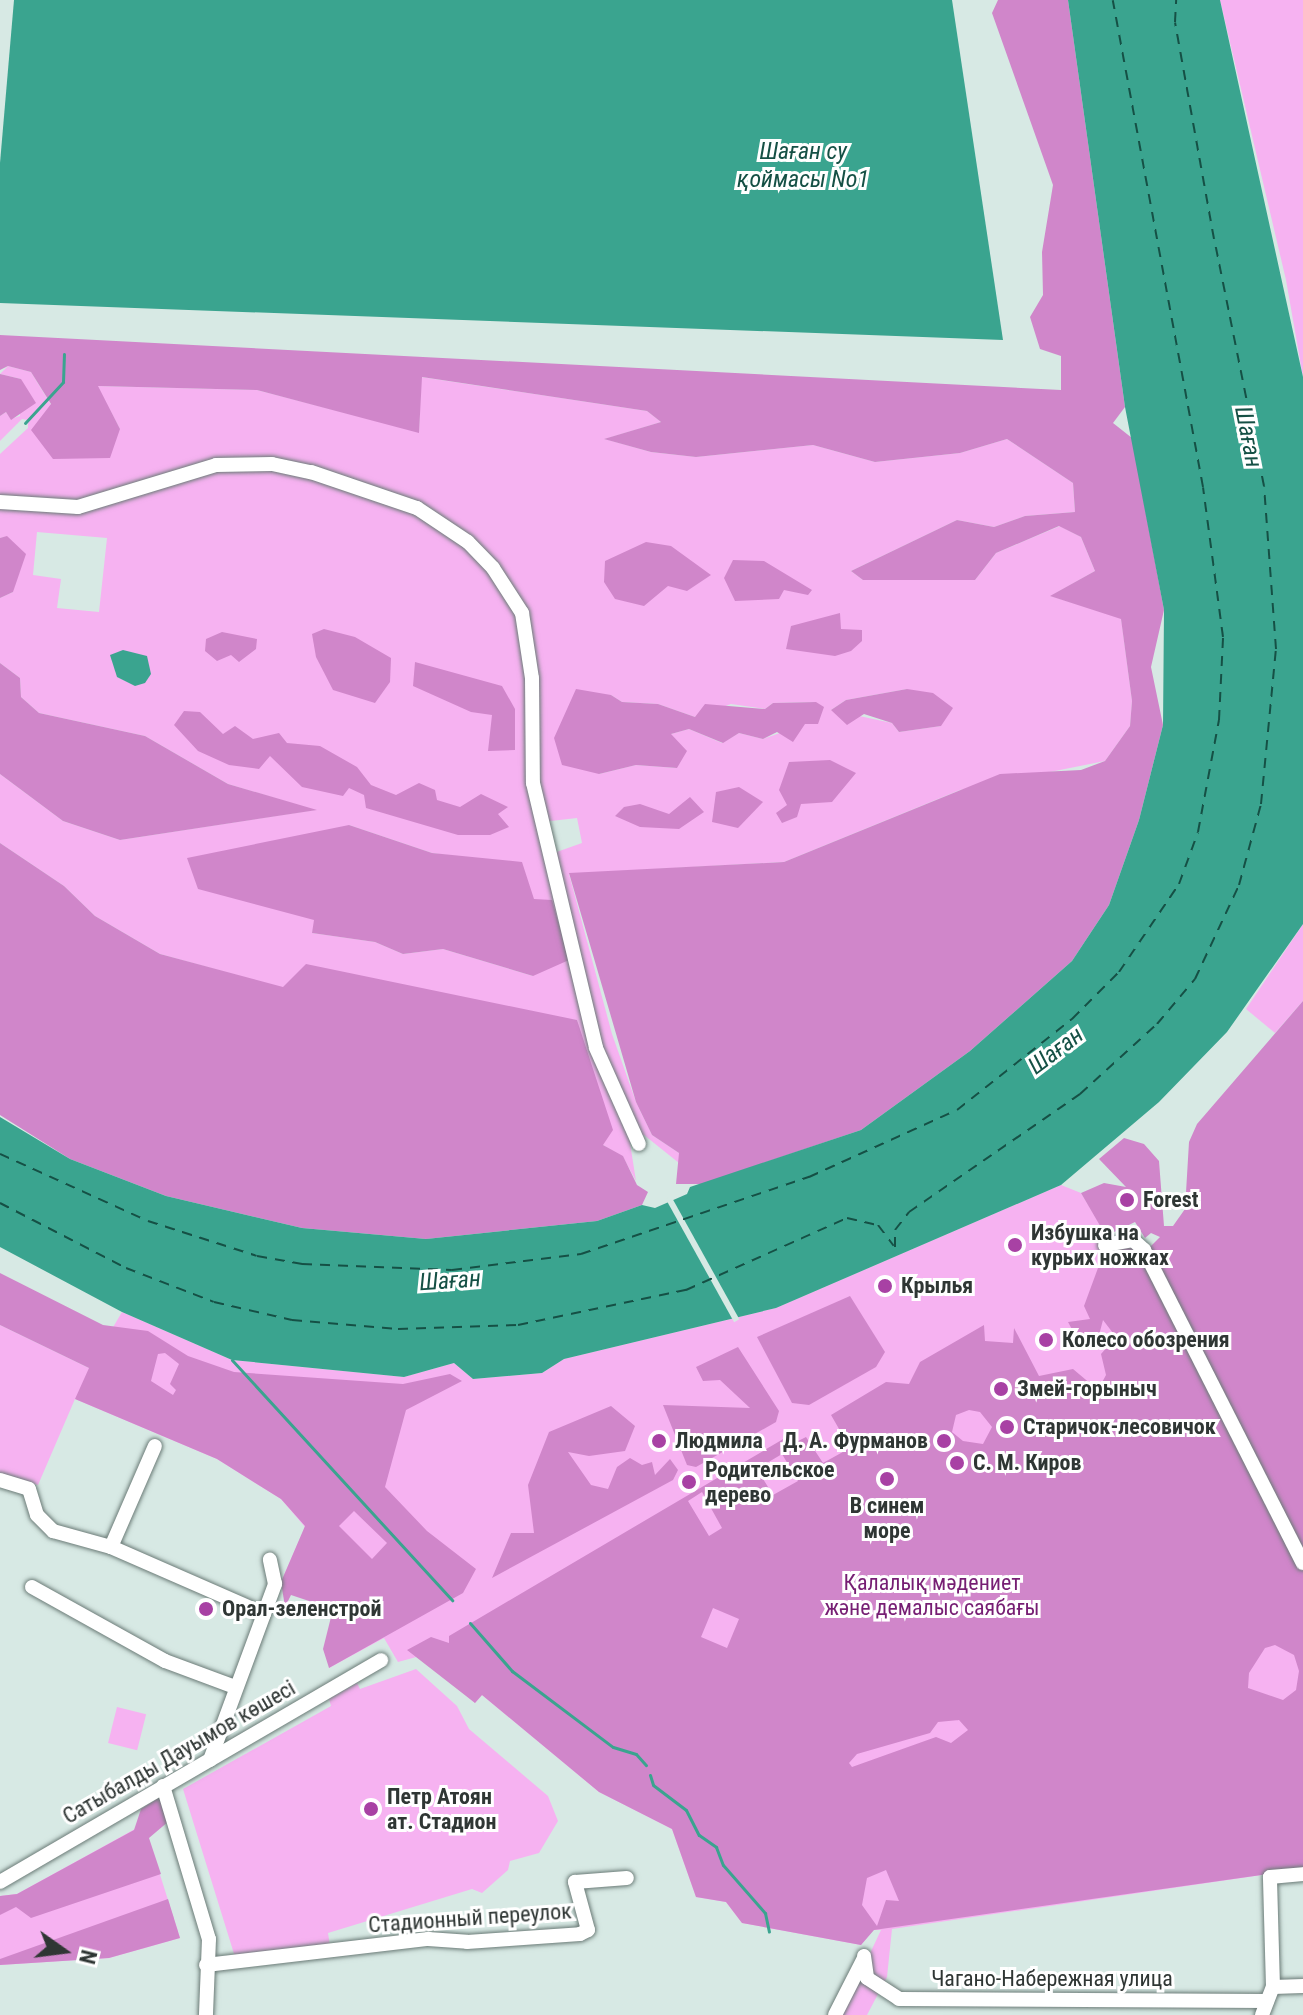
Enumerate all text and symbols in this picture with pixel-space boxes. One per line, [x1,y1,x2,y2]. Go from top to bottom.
water label: Шаған су қоймасы No1 [737,138,869,194]
water label: Шаған [1228,404,1268,470]
water label: Шаған [1023,1021,1089,1081]
place label: Forest [1143,1187,1199,1213]
marker: Forest [1118,1191,1136,1209]
place label: Избушка на курьих ножках [1031,1219,1169,1270]
marker: Избушка на курьих ножках [1006,1236,1024,1254]
water label: Шаған [418,1264,482,1298]
place label: Крылья [901,1273,973,1299]
marker: Крылья [876,1277,894,1295]
place label: Колесо обозрения [1062,1327,1230,1353]
marker: Колесо обозрения [1037,1331,1055,1349]
place label: Змей-горыныч [1017,1376,1157,1402]
marker: Змей-горыныч [992,1380,1010,1398]
place label: Старичок-лесовичок [1023,1414,1216,1440]
marker: Старичок-лесовичок [998,1418,1016,1436]
place label: Людмила [675,1428,763,1454]
place label: Д. А. Фурманов [783,1428,928,1454]
marker: Людмила [650,1432,668,1450]
marker: Д. А. Фурманов [935,1432,953,1450]
place label: С. М. Киров [973,1450,1081,1476]
marker: С. М. Киров [948,1454,966,1472]
place label: Родительское дерево [705,1456,835,1508]
marker: В синем море [878,1470,896,1488]
marker: Родительское дерево [680,1473,698,1491]
place label: В синем море [850,1492,924,1544]
park label: Қалалық мәдениет және демалыс саябағы [824,1569,1040,1620]
place label: Орал-зеленстрой [222,1596,381,1622]
marker: Орал-зеленстрой [197,1600,215,1618]
street label: Сатыбалды Дауымов көшесі [58,1675,300,1829]
place label: Петр Атоян ат. Стадион [387,1783,496,1834]
marker: Петр Атоян ат. Стадион [362,1800,380,1818]
street label: Стадионный переулок [367,1898,573,1938]
north arrow [24,1911,104,1991]
text: N [74,1947,102,1966]
street label: Чагано-Набережная улица [931,1966,1173,1992]

